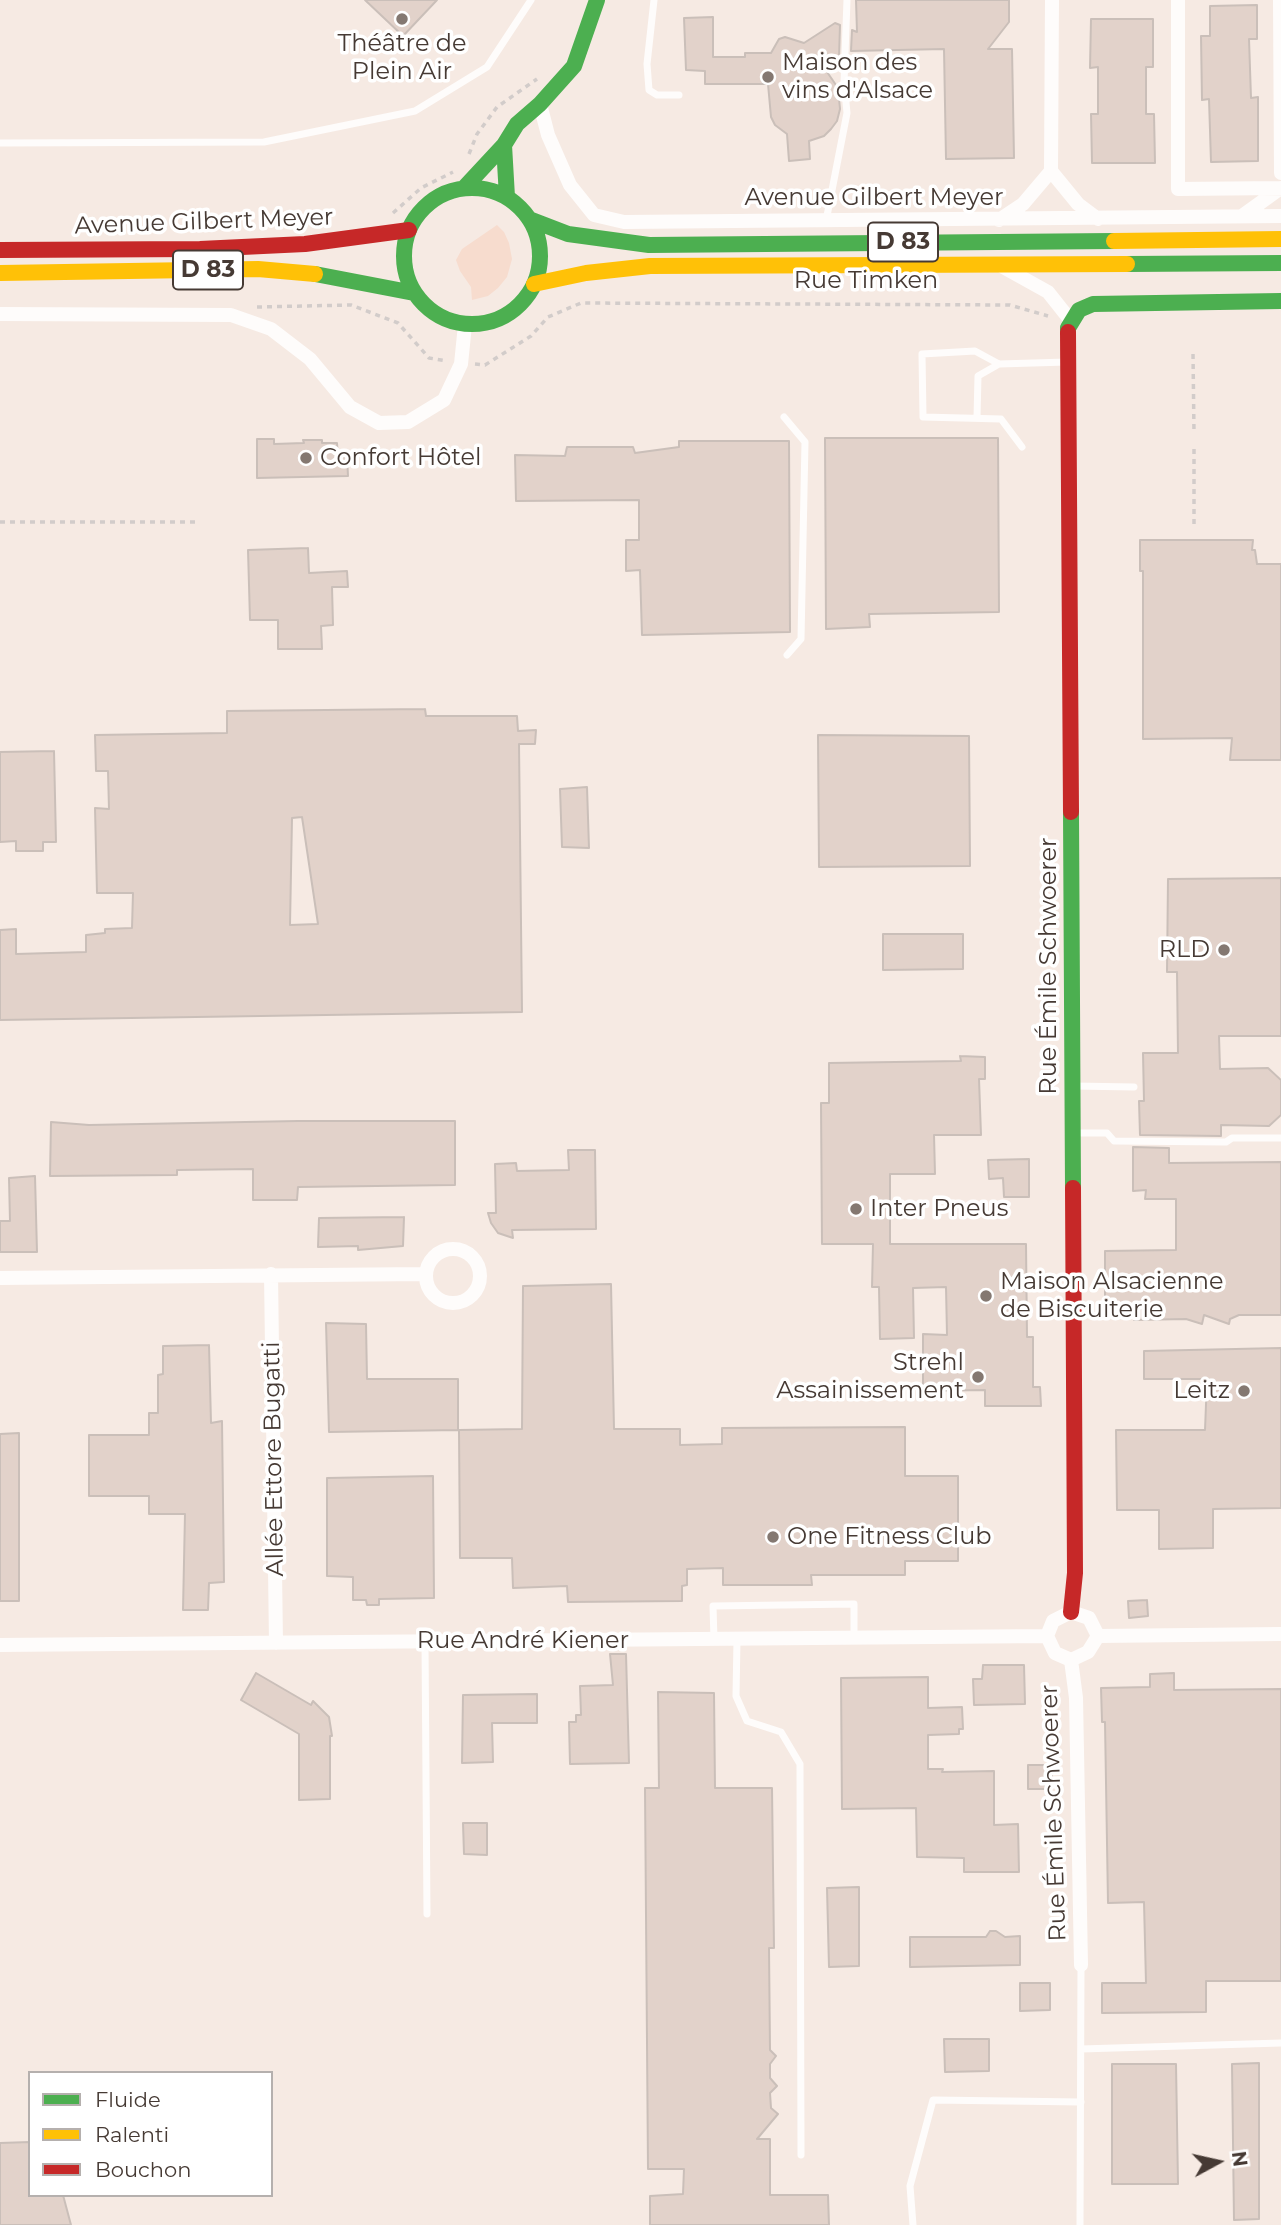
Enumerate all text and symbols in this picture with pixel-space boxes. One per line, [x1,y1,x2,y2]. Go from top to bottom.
marker: Théâtre de Plein Air [394,11,410,27]
place label: Théâtre de Plein Air [338,30,466,86]
place label: Maison des vins d'Alsace [782,49,933,105]
marker: Maison des vins d'Alsace [760,69,776,85]
street label: Avenue Gilbert Meyer [744,184,1004,212]
street label: Avenue Gilbert Meyer [74,203,334,241]
road number: D 83 [868,222,938,262]
road number: D 83 [173,250,243,290]
street label: Rue Timken [794,267,938,295]
place label: Confort Hôtel [320,444,482,472]
marker: Confort Hôtel [298,450,314,466]
street label: Rue Émile Schwoerer [1035,837,1063,1095]
place label: RLD [1159,936,1210,964]
marker: RLD [1216,942,1232,958]
place label: Inter Pneus [870,1195,1008,1223]
marker: Inter Pneus [848,1201,864,1217]
place label: Maison Alsacienne de Biscuiterie [1000,1268,1224,1324]
marker: Maison Alsacienne de Biscuiterie [978,1288,994,1304]
street label: Allée Ettore Bugatti [258,1341,290,1577]
place label: Strehl Assainissement [776,1349,964,1405]
marker: Strehl Assainissement [970,1369,986,1385]
place label: Leitz [1173,1377,1230,1405]
marker: Leitz [1236,1383,1252,1399]
place label: One Fitness Club [787,1523,992,1551]
marker: One Fitness Club [765,1529,781,1545]
street label: Rue André Kiener [417,1627,629,1655]
street label: Rue Émile Schwoerer [1035,1684,1073,1942]
legend [28,2071,273,2197]
text: Fluide [95,2087,161,2112]
text: Ralenti [95,2122,169,2147]
north arrow [1183,2127,1253,2197]
text: N [1227,2150,1252,2168]
text: Bouchon [95,2157,191,2182]

